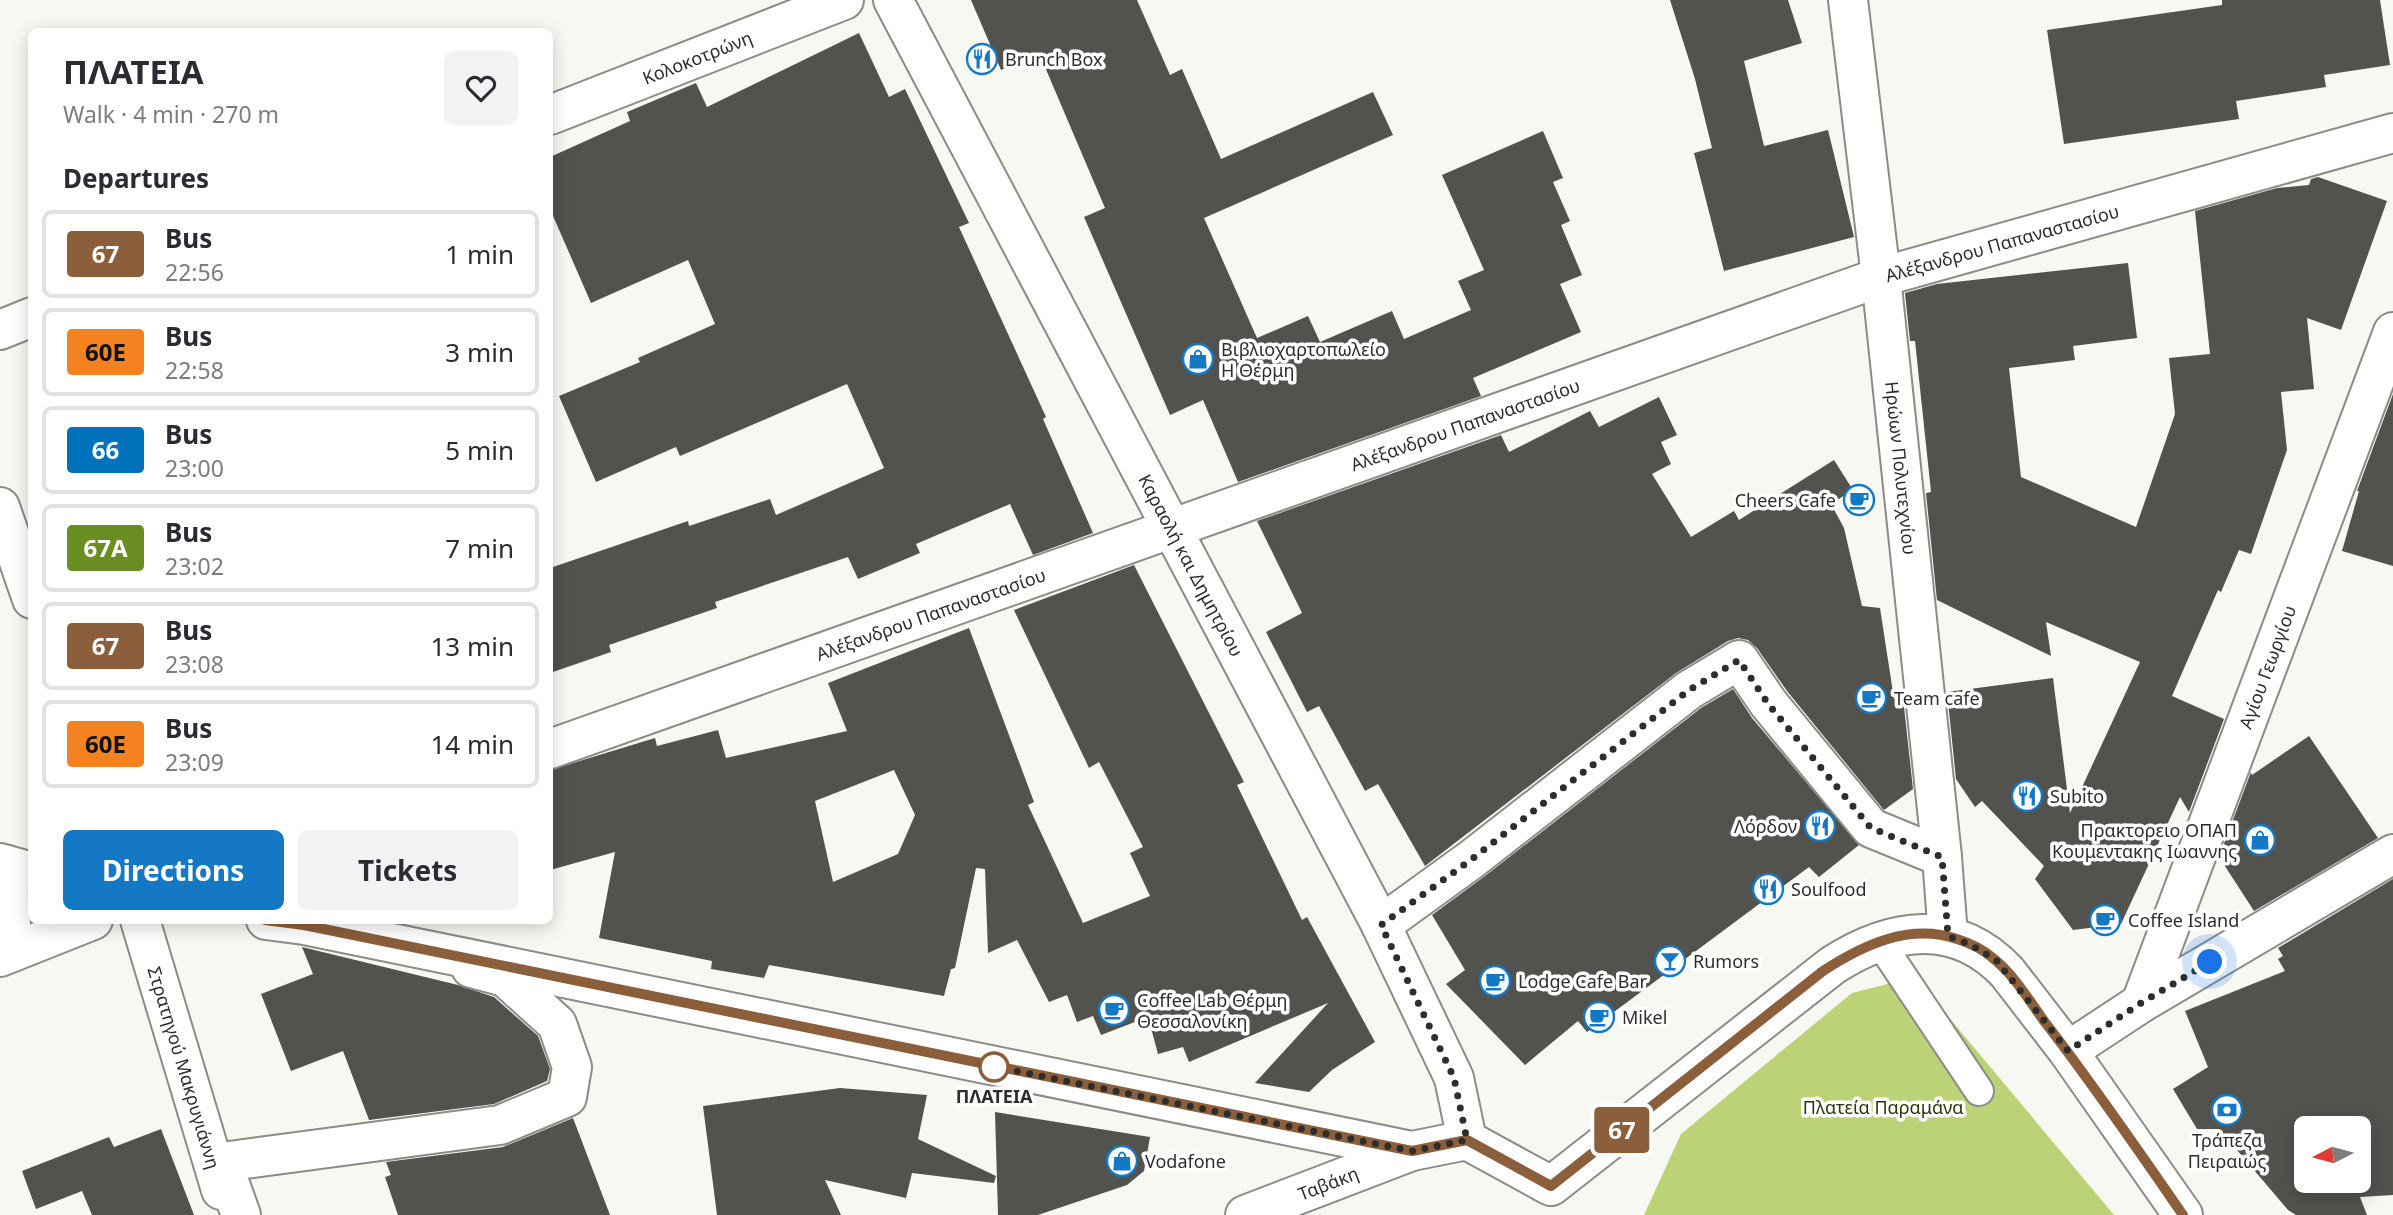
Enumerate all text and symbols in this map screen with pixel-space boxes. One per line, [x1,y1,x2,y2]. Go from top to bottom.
street label: Κολοκοτρώνη [639,25,756,90]
restaurant icon: Brunch Box [965,42,999,76]
place label: Brunch Box [1005,47,1103,71]
text: ΠΛΑΤΕΙΑ [63,49,204,94]
button: heart [444,51,518,125]
text: Walk · 4 min · 270 m [63,98,279,130]
text: Departures [63,160,209,196]
street label: Αλέξανδρου Παπαναστασίου [1882,199,2122,287]
text: Bus [165,220,212,256]
text: 1 min [445,236,514,272]
text: 67 [92,237,119,270]
text: 22:56 [165,256,224,288]
text: Bus [165,318,212,354]
text: 3 min [445,334,514,370]
text: 60Ε [85,335,126,368]
place label: Βιβλιοχαρτοπωλείο Η Θέρμη [1221,337,1386,382]
shop icon: Βιβλιοχαρτοπωλείο Η Θέρμη [1181,342,1215,376]
text: 22:58 [165,354,224,386]
street label: Αλέξανδρου Παπαναστασίου [1347,373,1583,476]
street label: Ηρώων Πολυτεχνίου [1880,380,1922,556]
text: Bus [165,416,212,452]
text: 5 min [445,432,514,468]
text: 66 [92,433,119,466]
text: 23:00 [165,452,224,484]
street label: Καραολή και Δημητρίου [1133,470,1249,660]
cafe icon: Cheers Cafe [1842,483,1876,517]
place label: Cheers Cafe [1735,488,1836,512]
text: Bus [165,514,212,550]
text: 7 min [445,530,514,566]
text: 67Α [83,531,128,564]
text: 23:02 [165,550,224,582]
street label: Αλέξανδρου Παπαναστασίου [813,562,1049,666]
street label: Αγίου Γεωργίου [2233,602,2301,732]
text: Bus [165,612,212,648]
text: 13 min [430,628,514,664]
text: 67 [92,629,119,662]
text: 23:08 [165,648,224,680]
cafe icon: Team cafe [1854,681,1888,715]
place label: Team cafe [1894,686,1980,710]
text: Bus [165,710,212,746]
text: 14 min [430,726,514,762]
text: 60Ε [85,727,126,760]
text: 23:09 [165,746,224,778]
restaurant icon: Subito [2010,779,2044,813]
place label: Subito [2050,784,2104,808]
restaurant icon: Λόρδον [1803,809,1837,843]
place label: Λόρδον [1734,814,1797,838]
place label: Πρακτορειο ΟΠΑΠ Κουμεντακης Ιωαννης [2052,818,2237,863]
shop icon: Πρακτορειο ΟΠΑΠ Κουμεντακης Ιωαννης [2243,823,2277,857]
button: Directions [63,830,284,910]
button: Tickets [298,830,518,910]
restaurant icon: Soulfood [1751,872,1785,906]
place label: Soulfood [1791,877,1867,901]
cafe icon: Coffee Island [2088,903,2122,937]
place label: Coffee Island [2128,908,2239,932]
bar icon: Rumors [1653,944,1687,978]
your location [2192,944,2227,979]
place label: Rumors [1693,949,1759,973]
street label: Στρατηγού Μακρυγιάννη [143,963,226,1172]
cafe icon: Lodge Cafe Bar [1478,964,1512,998]
place label: Lodge Cafe Bar [1518,969,1648,993]
place label: Coffee Lab Θέρμη Θεσσαλονίκη [1137,988,1287,1033]
cafe icon: Coffee Lab Θέρμη Θεσσαλονίκη [1097,993,1131,1027]
cafe icon: Mikel [1582,1000,1616,1034]
place label: Mikel [1622,1005,1667,1029]
marker: ΠΛΑΤΕΙΑ [979,1052,1009,1082]
place label: ΠΛΑΤΕΙΑ [956,1084,1033,1108]
bank icon: Τράπεζα Πειραιώς [2210,1093,2244,1127]
park label: Πλατεία Παραμάνα [1803,1095,1963,1119]
line badge: 67 [1590,1107,1654,1153]
text: 67 [1608,1113,1636,1146]
north arrow [2294,1116,2371,1194]
map controls [2294,1116,2371,1193]
place label: Τράπεζα Πειραιώς [2188,1128,2266,1173]
shop icon: Vodafone [1105,1144,1139,1178]
place label: Vodafone [1145,1149,1226,1173]
street label: Ταβάκη [1294,1161,1362,1206]

